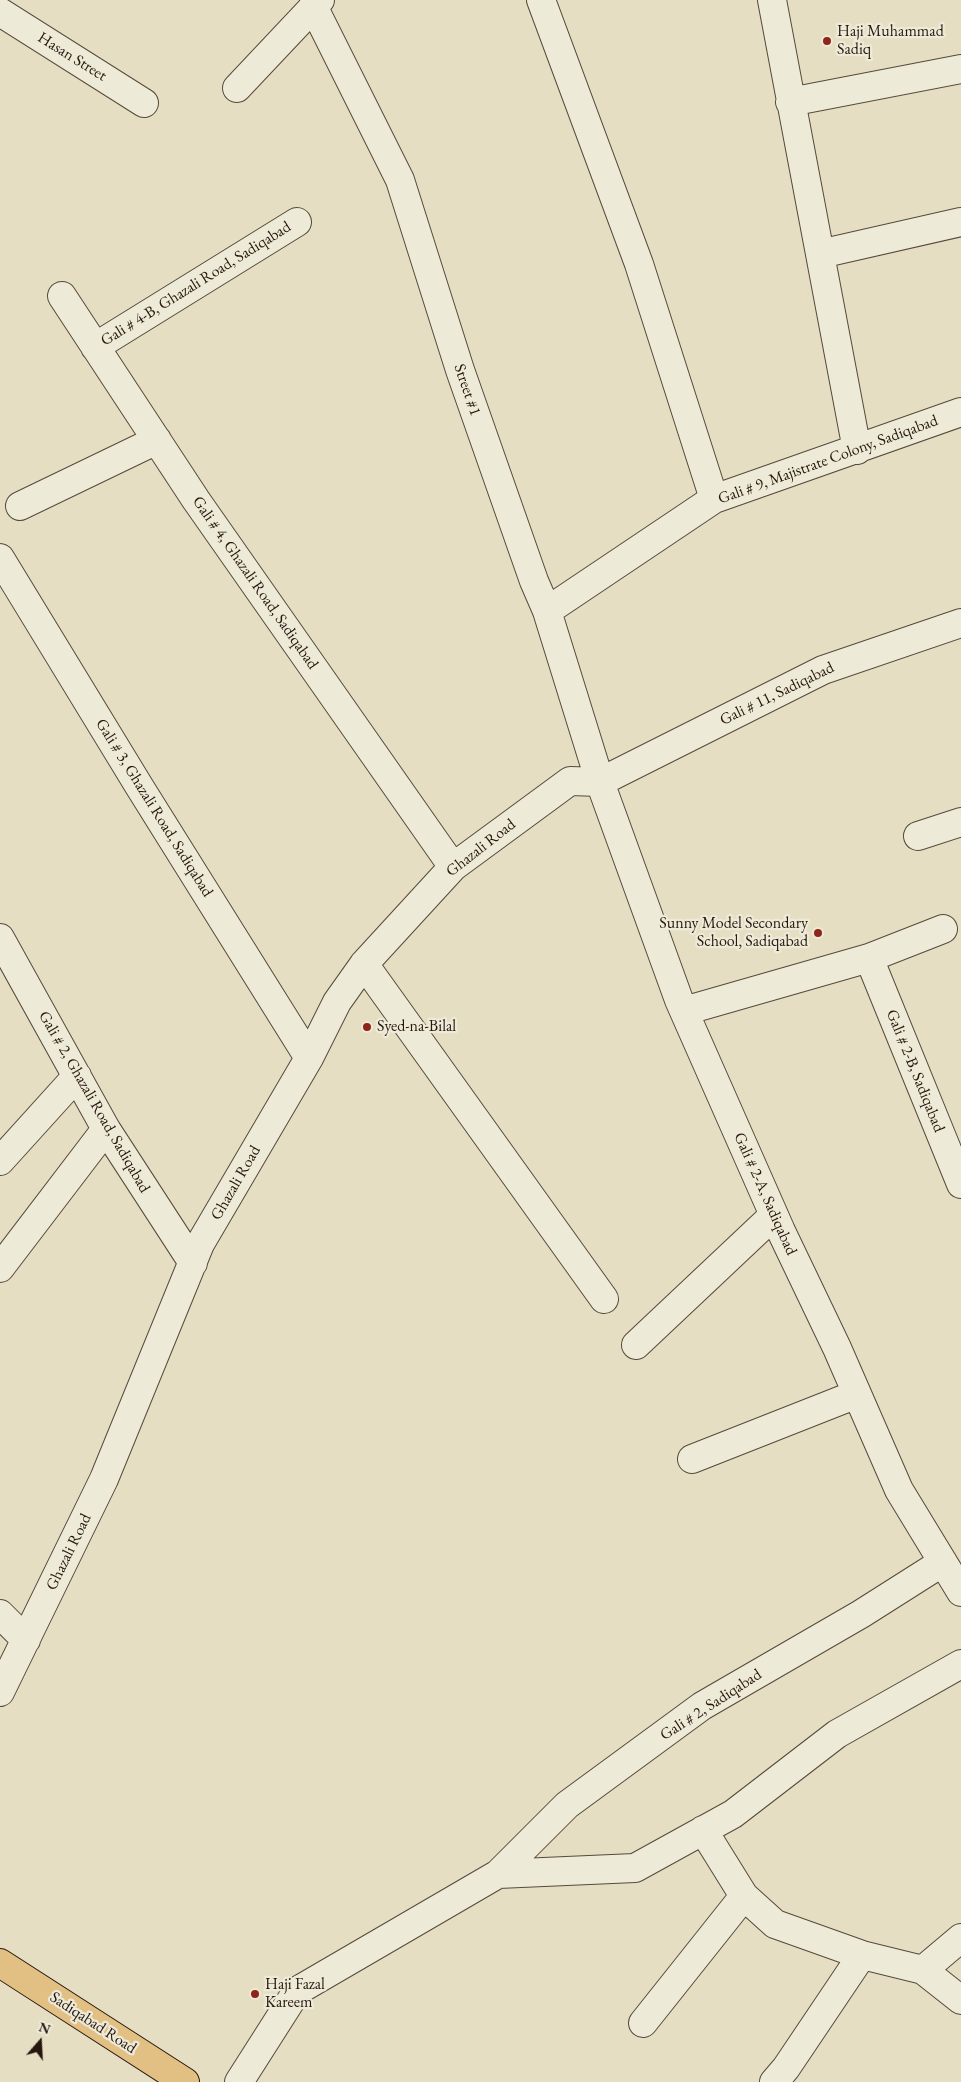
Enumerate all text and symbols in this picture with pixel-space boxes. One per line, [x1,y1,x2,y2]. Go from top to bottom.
place label: Haji Muhammad Sadiq [837,22,944,60]
street label: Hasan Street [34,28,110,86]
marker: Haji Muhammad Sadiq [821,35,833,47]
street label: Gali # 4-B, Ghazali Road, Sadiqabad [97,217,295,351]
street label: Street #1 [449,362,485,418]
street label: Gali # 9, Majistrate Colony, Sadiqabad [715,411,941,509]
street label: Gali # 4, Ghazali Road, Sadiqabad [188,493,322,673]
street label: Gali # 11, Sadiqabad [717,658,837,730]
street label: Gali # 3, Ghazali Road, Sadiqabad [91,715,217,901]
street label: Ghazali Road [442,815,520,881]
place label: Sunny Model Secondary School, Sadiqabad [659,914,808,952]
marker: Sunny Model Secondary School, Sadiqabad [812,927,824,939]
street label: Gali # 2-B, Sadiqabad [882,1007,948,1135]
street label: Gali # 2, Ghazali Road, Sadiqabad [34,1008,154,1196]
place label: Syed-na-Bilal [377,1017,456,1037]
marker: Syed-na-Bilal [361,1021,373,1033]
street label: Gali # 2-A, Sadiqabad [729,1130,801,1258]
street label: Ghazali Road [207,1142,265,1224]
street label: Ghazali Road [42,1511,96,1593]
street label: Gali # 2, Sadiqabad [657,1665,765,1745]
place label: Haji Fazal Kareem [265,1975,325,2013]
street label: Sadiqabad Road [46,1988,140,2058]
marker: Haji Fazal Kareem [249,1988,261,2000]
north arrow [15,2017,65,2067]
text: N [37,2017,53,2038]

